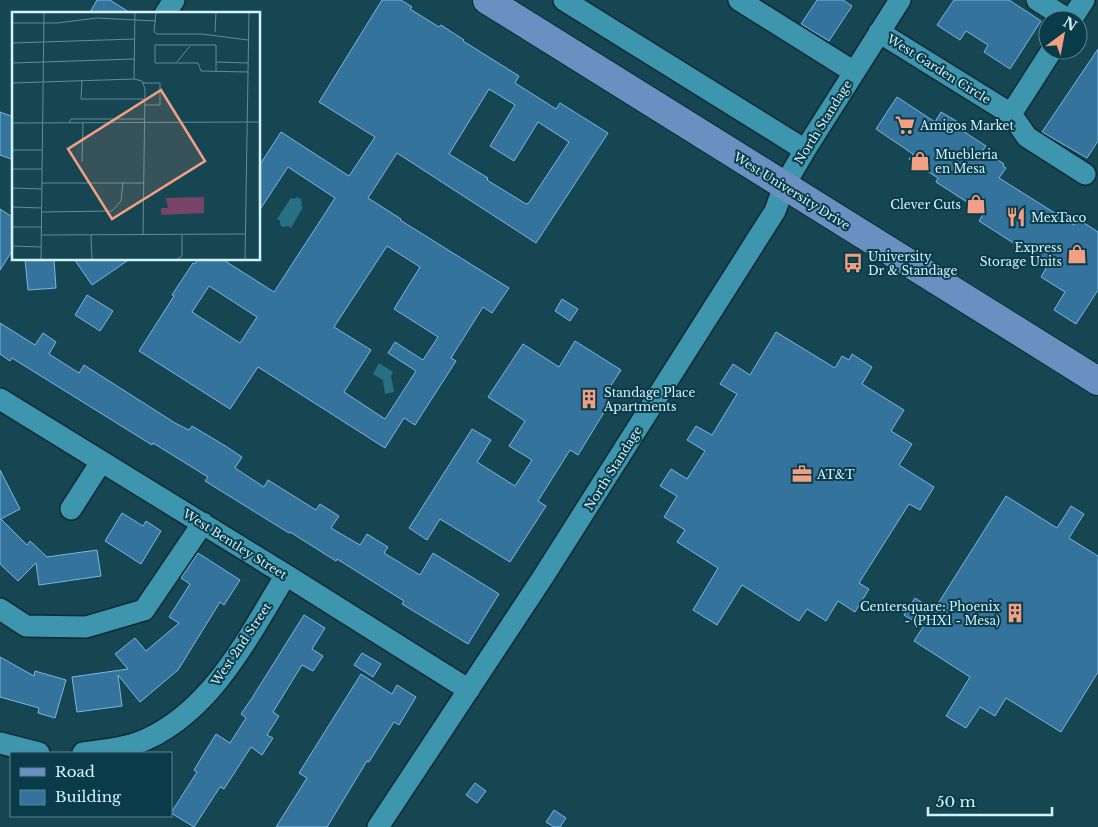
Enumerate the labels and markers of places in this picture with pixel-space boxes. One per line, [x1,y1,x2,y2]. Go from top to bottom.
supermarket icon: Amigos Market [894,114,916,136]
place label: Amigos Market [919,118,1014,133]
place label: Muebleria en Mesa [935,147,998,176]
shop icon: Muebleria en Mesa [909,150,931,172]
shop icon: Clever Cuts [965,193,987,215]
place label: Clever Cuts [890,197,961,212]
restaurant icon: MexTaco [1005,206,1027,228]
place label: MexTaco [1031,210,1087,225]
place label: Express Storage Units [980,240,1062,269]
shop icon: Express Storage Units [1066,243,1088,265]
place label: University Dr & Standage [868,249,957,278]
bus stop icon: University Dr & Standage [842,252,864,274]
place label: Standage Place Apartments [603,385,696,414]
building icon: Standage Place Apartments [578,388,600,410]
office icon: AT&T [791,463,813,485]
place label: AT&T [816,467,855,482]
place label: Centersquare: Phoenix - (PHX1 - Mesa) [860,599,1001,628]
building icon: Centersquare: Phoenix - (PHX1 - Mesa) [1004,602,1026,624]

